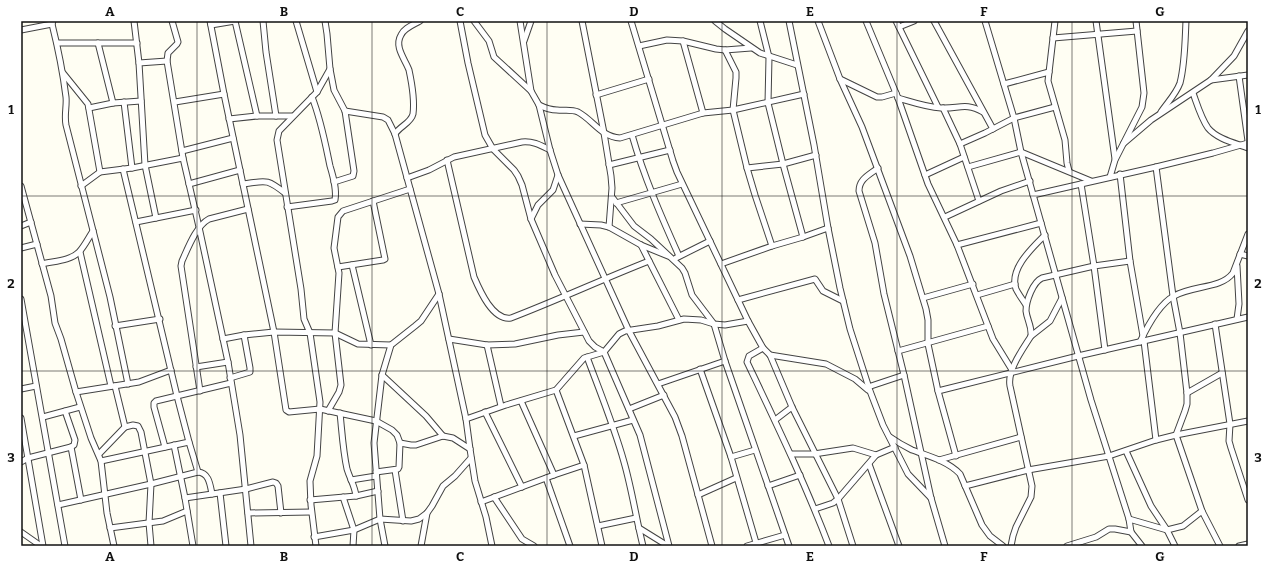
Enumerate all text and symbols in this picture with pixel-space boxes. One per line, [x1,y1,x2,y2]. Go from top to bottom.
text: A [105,4,115,19]
text: B [280,4,288,19]
text: C [456,4,464,19]
text: D [629,4,639,19]
text: E [806,4,814,19]
text: F [980,4,988,19]
text: G [1155,4,1165,19]
text: 1 [8,102,14,117]
text: 1 [1255,102,1261,117]
text: 2 [7,276,15,291]
text: 2 [1254,276,1262,291]
text: 3 [7,450,15,465]
text: 3 [1254,450,1262,465]
text: A [105,549,115,564]
text: B [280,549,288,564]
text: C [456,549,464,564]
text: D [629,549,639,564]
text: E [806,549,814,564]
text: F [980,549,988,564]
text: G [1155,549,1165,564]

